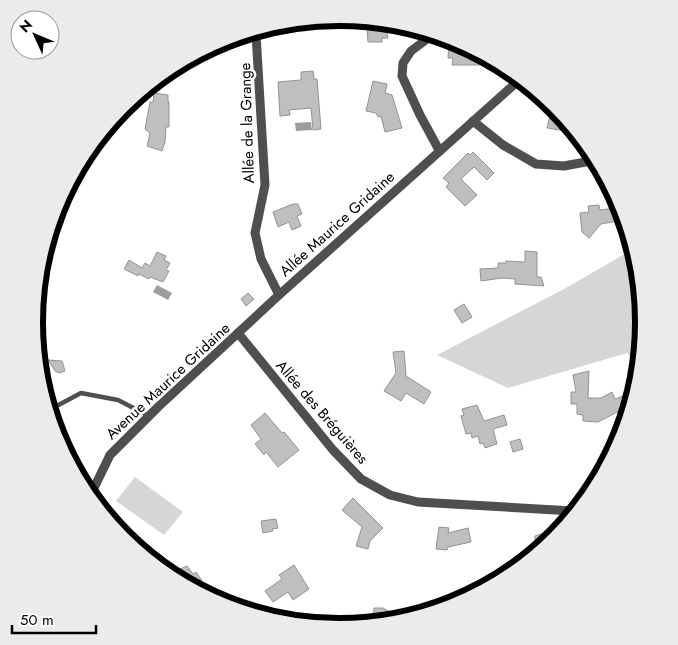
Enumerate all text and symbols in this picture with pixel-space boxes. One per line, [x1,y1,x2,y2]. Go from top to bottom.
north arrow [10,10,60,60]
text: N [15,15,37,37]
street label: Allée de la Grange [234,62,260,184]
street label: Allée Maurice Gridaine [275,166,400,282]
street label: Avenue Maurice Gridaine [101,317,235,445]
street label: Allée des Bréguières [271,355,373,469]
scale bar [12,602,96,634]
text: 50 m [20,609,54,631]

